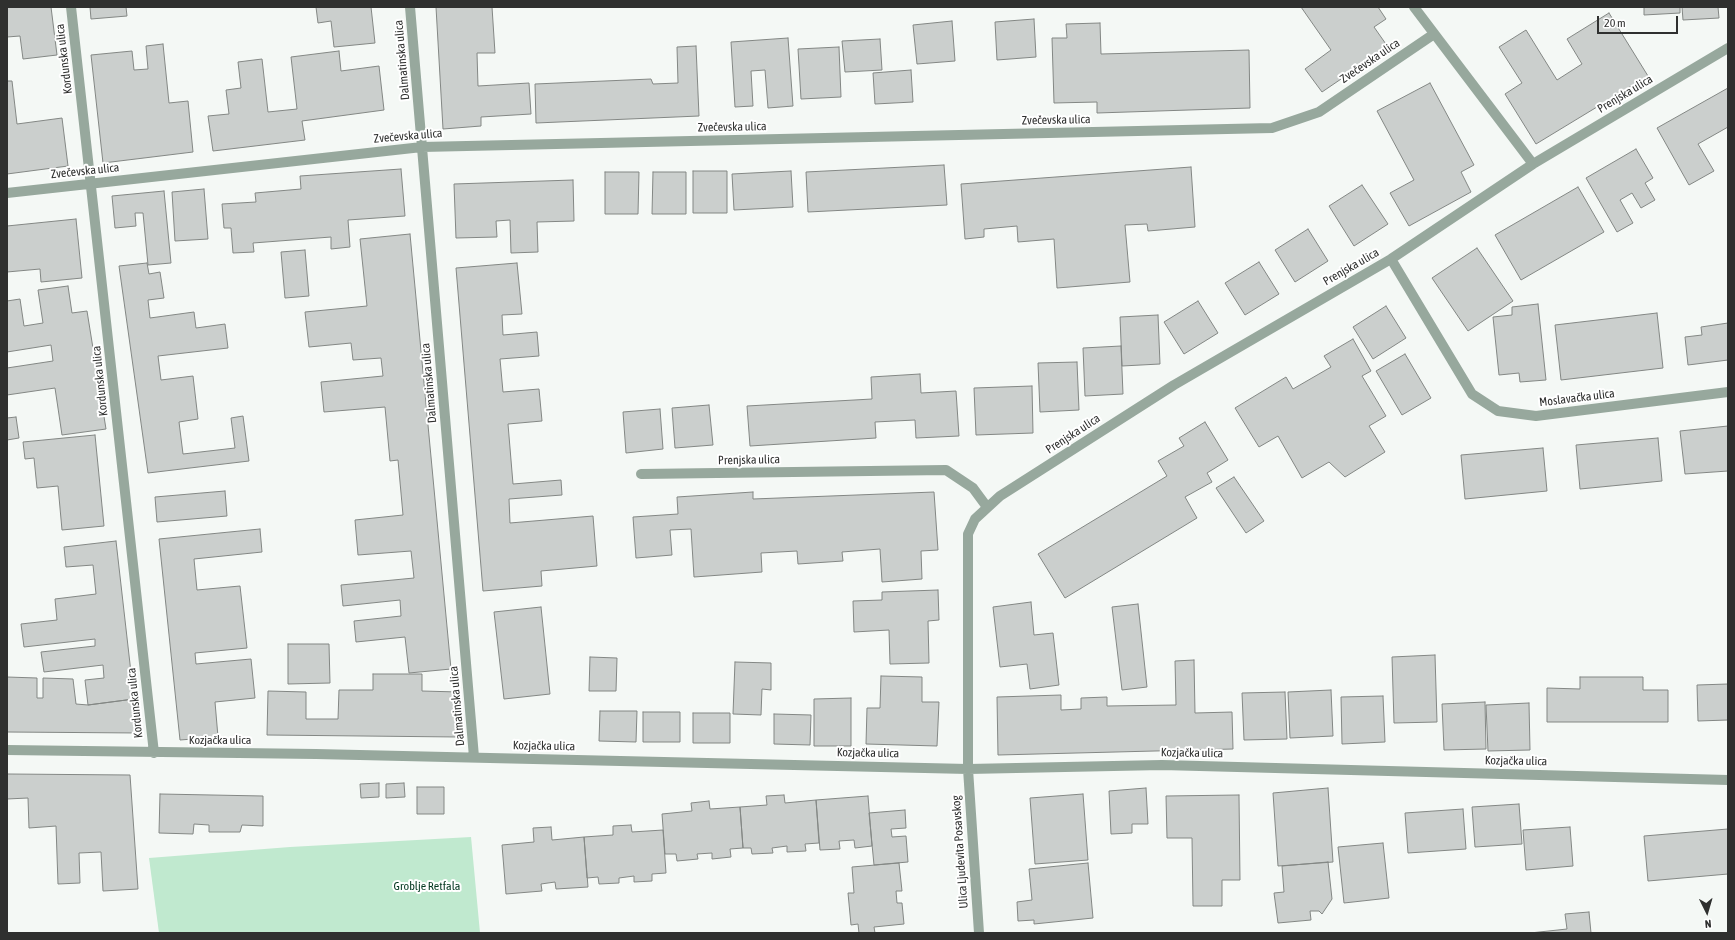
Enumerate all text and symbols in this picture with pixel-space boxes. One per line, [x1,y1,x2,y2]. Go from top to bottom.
scale bar [1599,8,1680,34]
text: 20 m [1604,16,1626,30]
street label: Dalmatinska ulica [391,19,413,101]
street label: Kordunska ulica [53,23,75,95]
street label: Zvečevska ulica [1337,36,1403,86]
street label: Prenjska ulica [1595,72,1655,116]
street label: Zvečevska ulica [1021,112,1091,128]
street label: Zvečevska ulica [697,119,767,135]
street label: Zvečevska ulica [373,126,443,146]
street label: Zvečevska ulica [50,160,120,182]
street label: Prenjska ulica [1321,245,1381,289]
street label: Dalmatinska ulica [418,342,440,424]
street label: Kordunska ulica [89,345,111,417]
street label: Moslavačka ulica [1539,386,1615,410]
street label: Prenjska ulica [1043,411,1103,457]
street label: Prenjska ulica [718,452,780,468]
street label: Dalmatinska ulica [446,665,468,747]
street label: Kordunska ulica [124,667,146,739]
street label: Kozjačka ulica [189,733,251,747]
street label: Kozjačka ulica [513,738,575,754]
street label: Kozjačka ulica [837,745,899,761]
street label: Kozjačka ulica [1161,745,1223,761]
street label: Kozjačka ulica [1485,753,1547,769]
street label: Ulica Ljudevita Posavskog [949,795,971,909]
park label: Groblje Retfala [394,879,460,893]
north arrow [1687,892,1727,932]
text: N [1704,918,1712,930]

